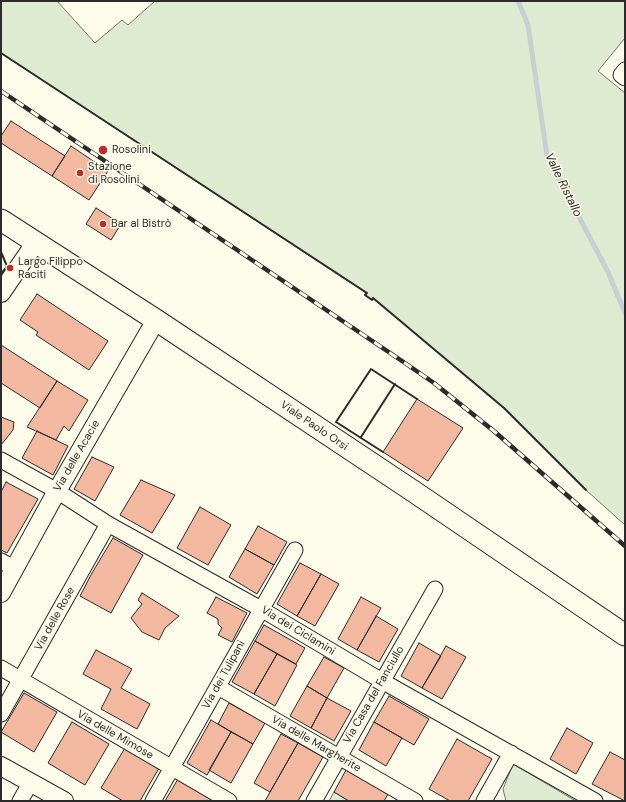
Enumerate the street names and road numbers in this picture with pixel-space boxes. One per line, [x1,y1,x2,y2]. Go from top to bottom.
street label: Viale Paolo Orsi [278,398,350,454]
street label: Via delle Acacie [51,418,103,494]
street label: Via delle Rose [32,585,78,653]
street label: Via dei Ciclamini [258,604,338,658]
street label: Via dei Tulipani [200,638,248,712]
street label: Via Casa del Fanciullo [341,644,407,746]
street label: Via delle Mimose [74,708,156,762]
street label: Via delle Margherite [269,713,363,775]

